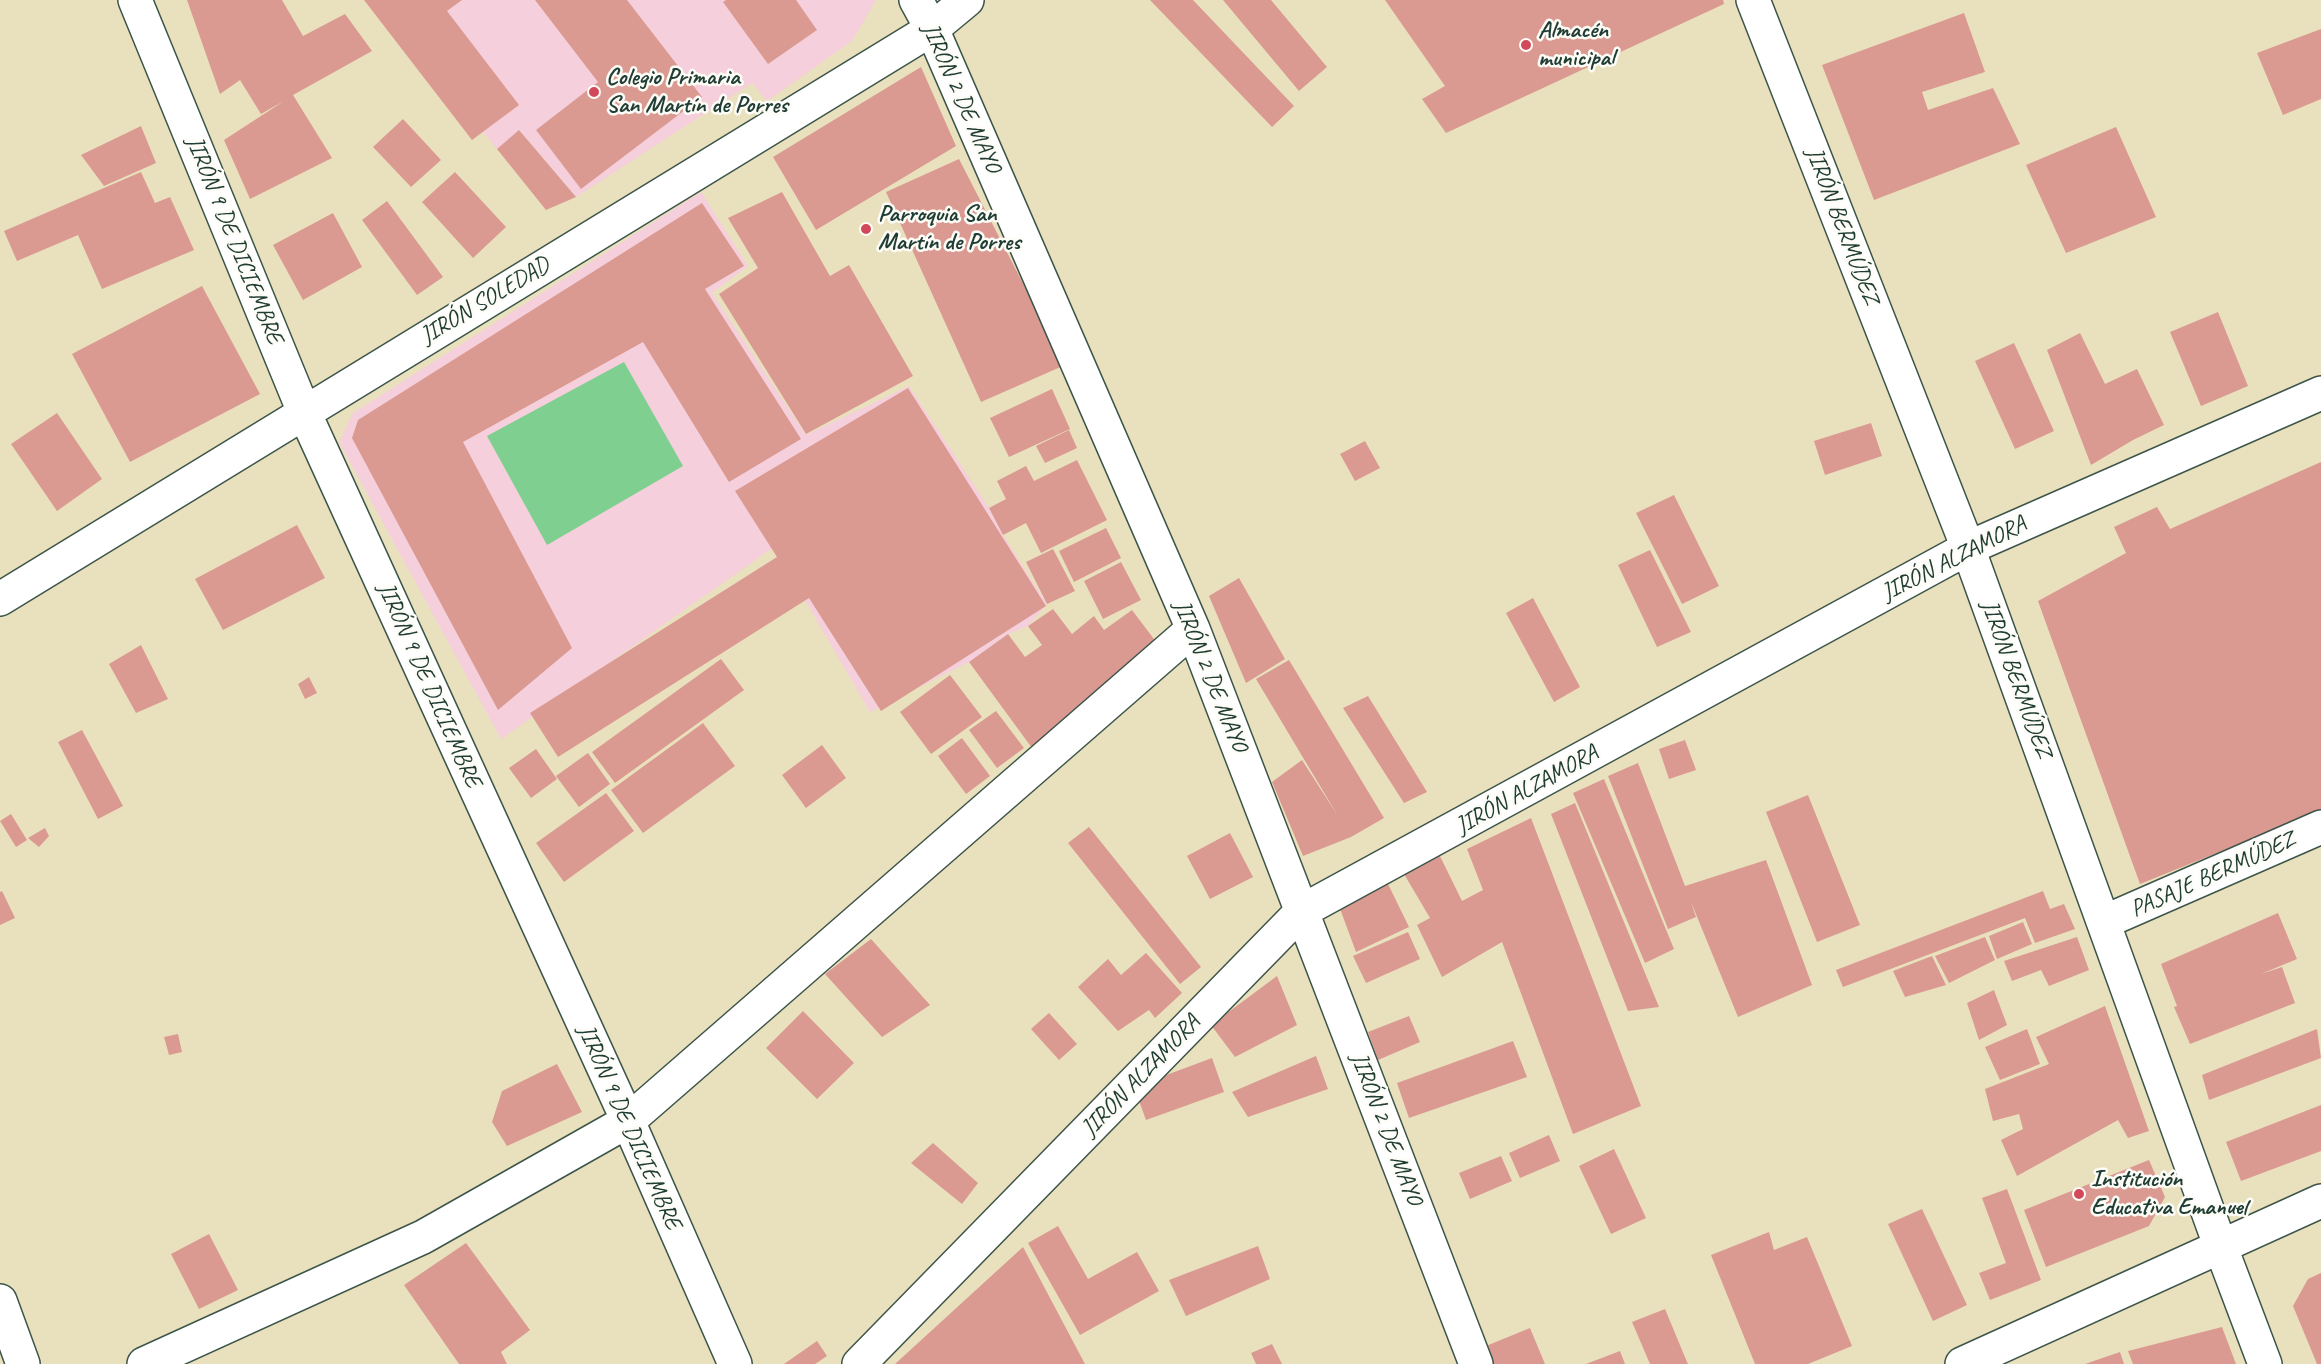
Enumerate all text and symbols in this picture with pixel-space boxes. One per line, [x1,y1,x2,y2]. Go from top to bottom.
place label: Almacén municipal [1538,17,1614,73]
street label: JIRÓN 2 DE MAYO [915,19,1007,177]
marker: Almacén municipal [1519,38,1533,52]
place label: Colegio Primaria San Martín de Porres [606,64,788,120]
marker: Colegio Primaria San Martín de Porres [587,85,601,99]
street label: JIRÓN 9 DE DICIEMBRE [179,132,289,348]
street label: JIRÓN BERMÚDEZ [1799,143,1885,309]
place label: Parroquia San Martín de Porres [878,201,1020,257]
marker: Parroquia San Martín de Porres [859,222,873,236]
street label: JIRÓN SOLEDAD [415,251,555,351]
street label: JIRÓN ALZAMORA [1877,510,2031,608]
street label: JIRÓN 9 DE DICIEMBRE [371,578,487,792]
street label: JIRÓN 2 DE MAYO [1166,596,1254,756]
street label: JIRÓN BERMÚDEZ [1974,596,2058,762]
street label: JIRÓN ALZAMORA [1451,739,1603,841]
street label: PASAJE BERMÚDEZ [2126,826,2300,924]
street label: JIRÓN ALZAMORA [1076,1009,1206,1143]
street label: JIRÓN 9 DE DICIEMBRE [571,1020,687,1234]
street label: JIRÓN 2 DE MAYO [1344,1049,1428,1209]
place label: Institución Educativa Emanuel [2091,1166,2247,1222]
marker: Institución Educativa Emanuel [2072,1187,2086,1201]

